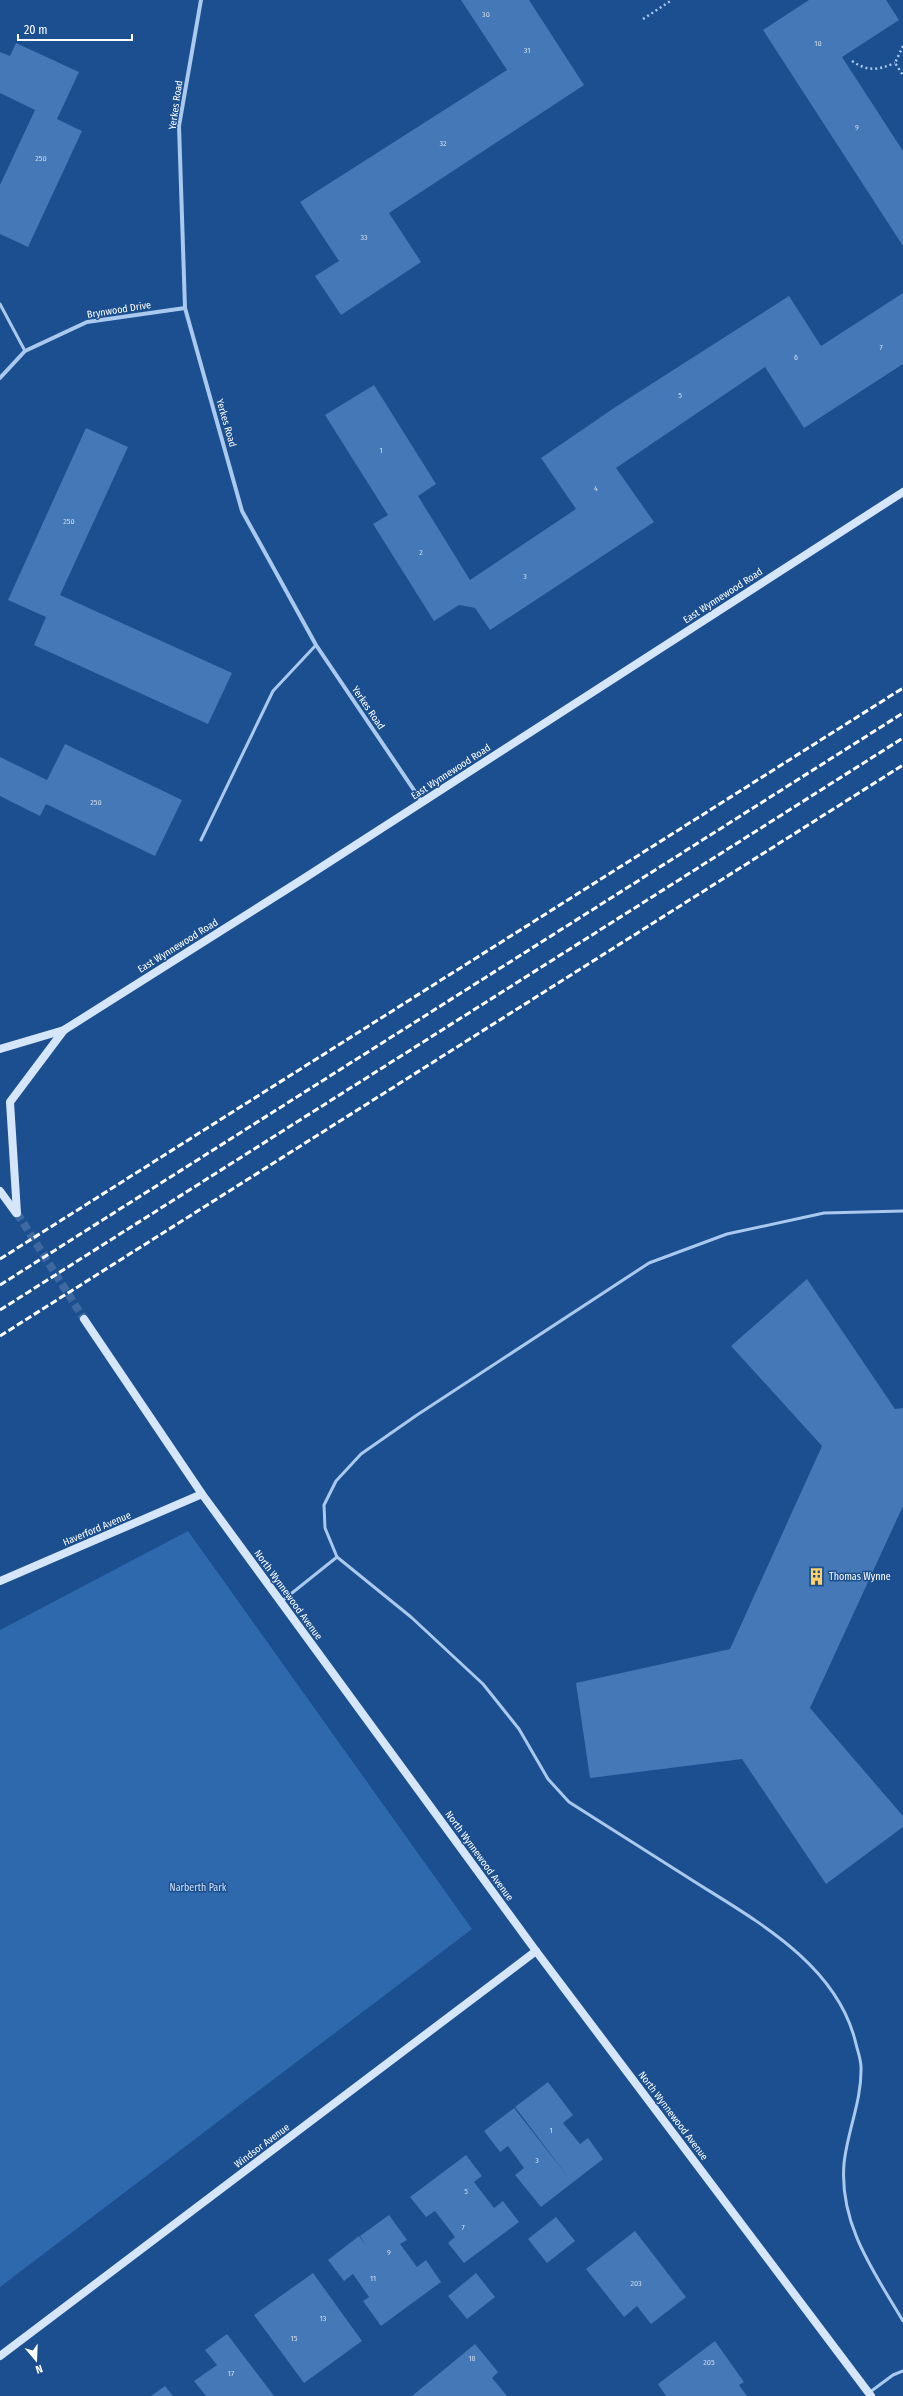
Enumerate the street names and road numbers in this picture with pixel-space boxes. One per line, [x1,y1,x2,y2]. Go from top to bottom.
street label: Yerkes Road [167,80,185,130]
street label: Brynwood Drive [86,299,152,321]
street label: Yerkes Road [213,397,239,449]
street label: East Wynnewood Road [681,566,765,626]
street label: Yerkes Road [349,684,387,732]
street label: East Wynnewood Road [409,742,493,802]
street label: East Wynnewood Road [136,916,220,976]
street label: Haverford Avenue [61,1509,133,1549]
street label: North Wynnewood Avenue [251,1548,325,1642]
street label: North Wynnewood Avenue [442,1809,516,1903]
street label: North Wynnewood Avenue [636,2069,710,2163]
street label: Windsor Avenue [232,2121,292,2171]

